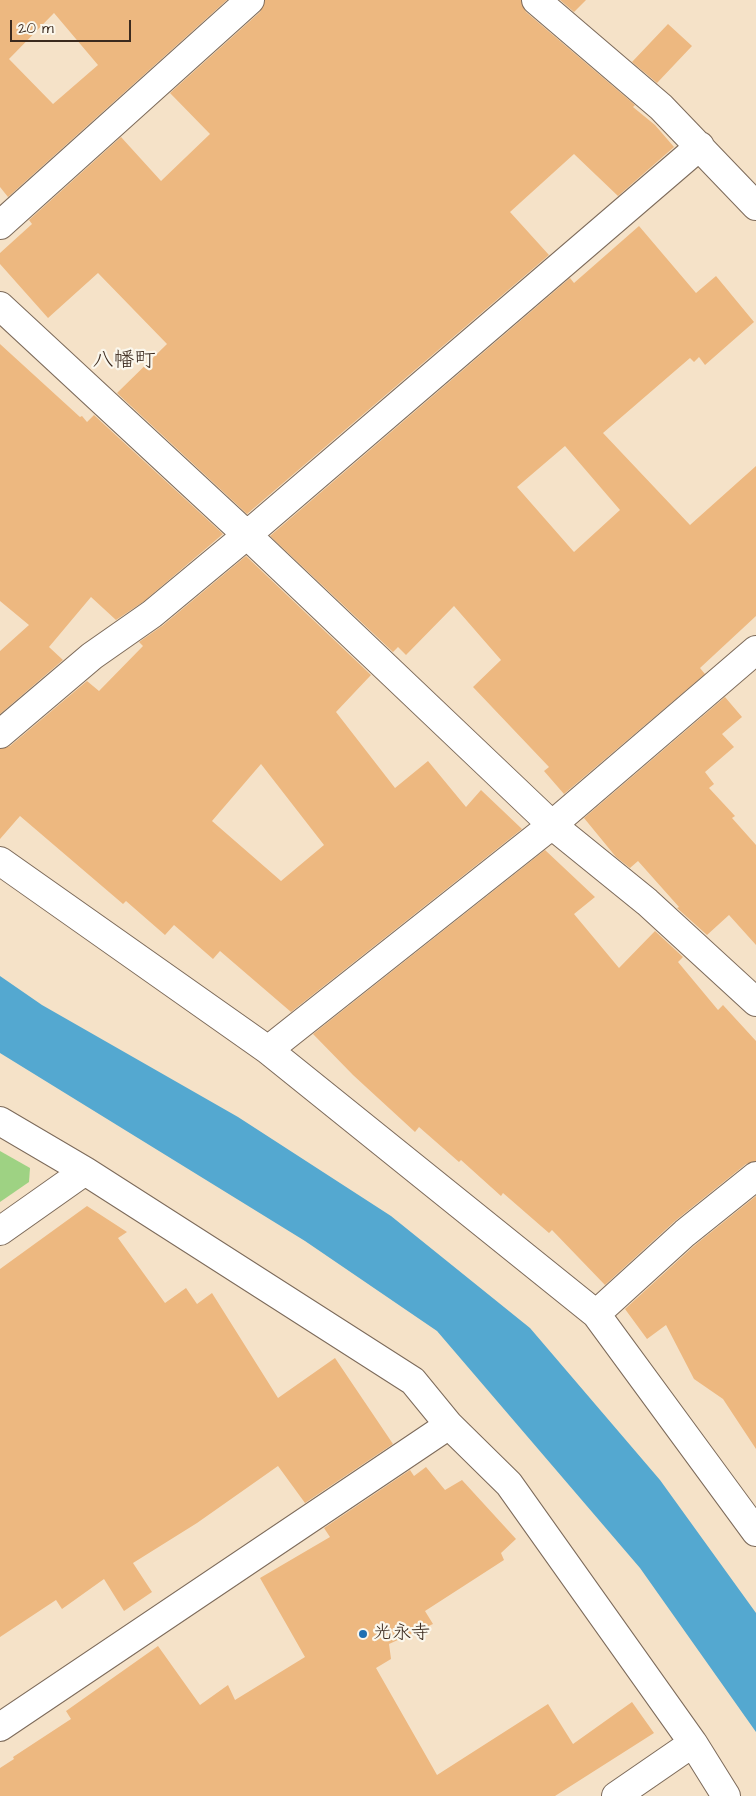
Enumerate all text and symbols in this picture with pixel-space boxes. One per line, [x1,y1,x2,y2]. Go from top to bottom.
scale bar [12,10,134,42]
text: 20 m [18,18,54,39]
district label: 八幡町 [93,349,155,375]
place label: 光永寺 [373,1623,430,1645]
marker: 光永寺 [357,1628,369,1640]

